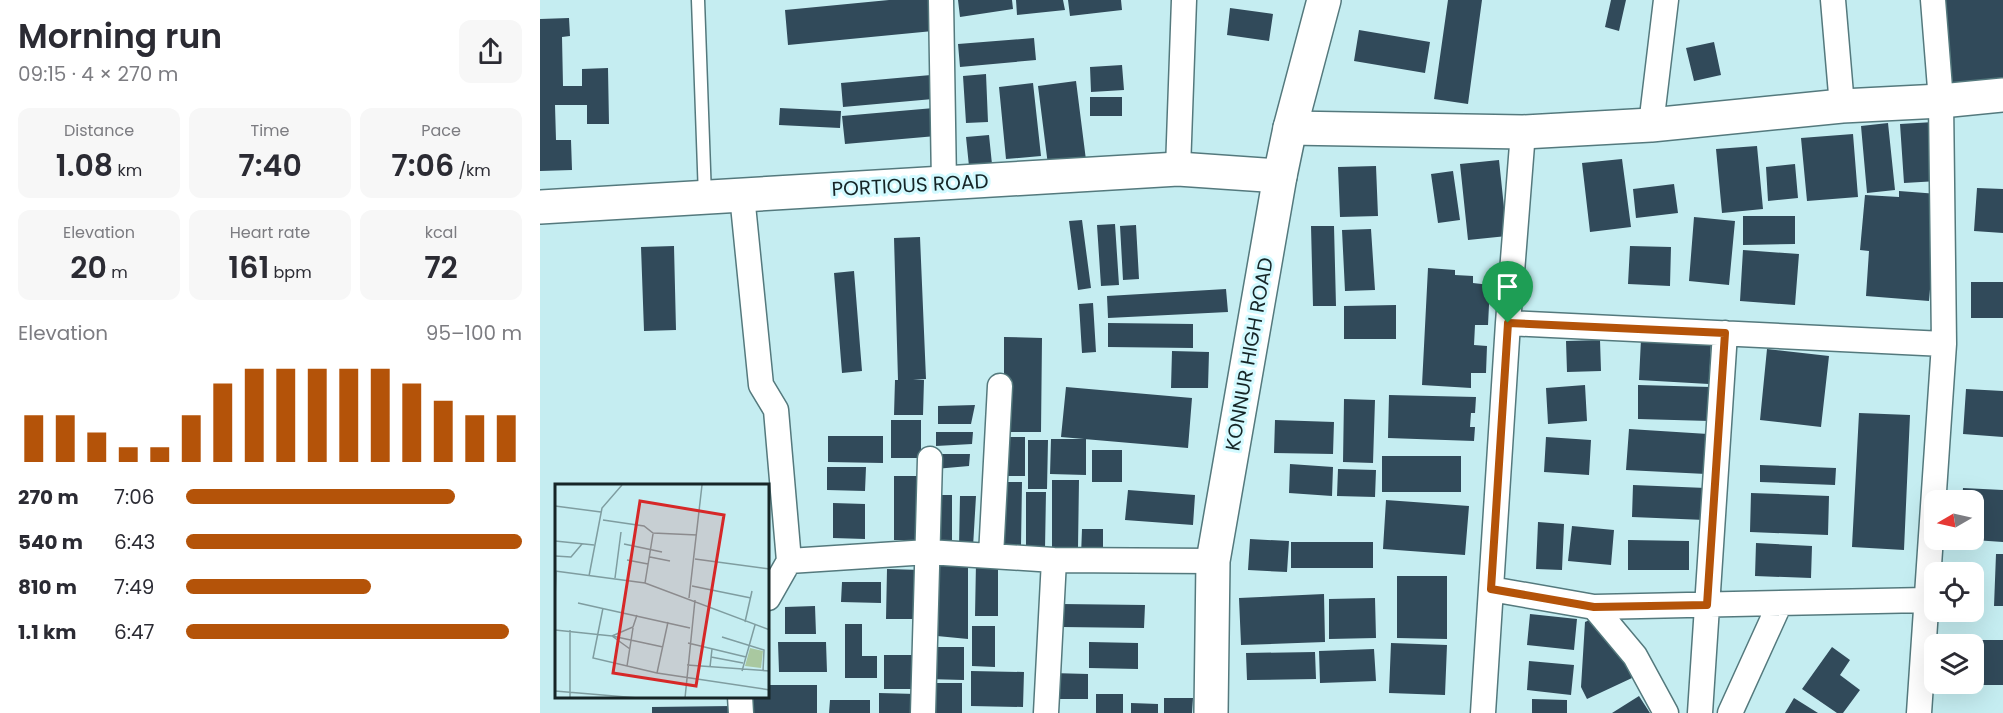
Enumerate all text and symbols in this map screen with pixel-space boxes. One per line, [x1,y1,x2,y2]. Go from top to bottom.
text: Morning run [18,13,222,60]
button: share [459,20,522,83]
text: 09:15 · 4 × 270 m [18,60,178,88]
text: Distance [64,119,134,142]
text: Time [251,119,290,142]
text: Pace [421,119,461,142]
text: 1.08 [56,144,113,187]
text: 7:40 [238,144,302,187]
text: 7:06 [391,144,454,187]
text: km [113,159,142,182]
text: /km [454,159,491,182]
street label: PORTIOUS ROAD [831,167,989,203]
text: Elevation [63,221,135,244]
text: Heart rate [230,221,310,244]
text: kcal [425,221,457,244]
text: 20 [70,246,107,289]
text: 161 [228,246,269,289]
text: 72 [424,246,458,289]
street label: KONNUR HIGH ROAD [1218,255,1280,453]
text: m [107,261,128,284]
text: bpm [269,261,312,284]
pin [1482,261,1533,323]
icon: arrive [1491,270,1524,303]
text: Elevation [18,319,108,347]
text: 95–100 m [426,319,522,347]
text: 270 m [18,483,79,511]
text: 7:06 [114,483,154,511]
inset map [555,484,770,698]
north arrow [1924,490,1984,550]
map controls [1924,490,1984,694]
text: 540 m [18,528,83,556]
text: 6:43 [114,528,155,556]
button: locate [1924,562,1984,622]
text: 810 m [18,573,77,601]
text: 7:49 [114,573,154,601]
text: 1.1 km [18,618,76,646]
text: 6:47 [114,618,154,646]
button: layers [1924,634,1984,694]

